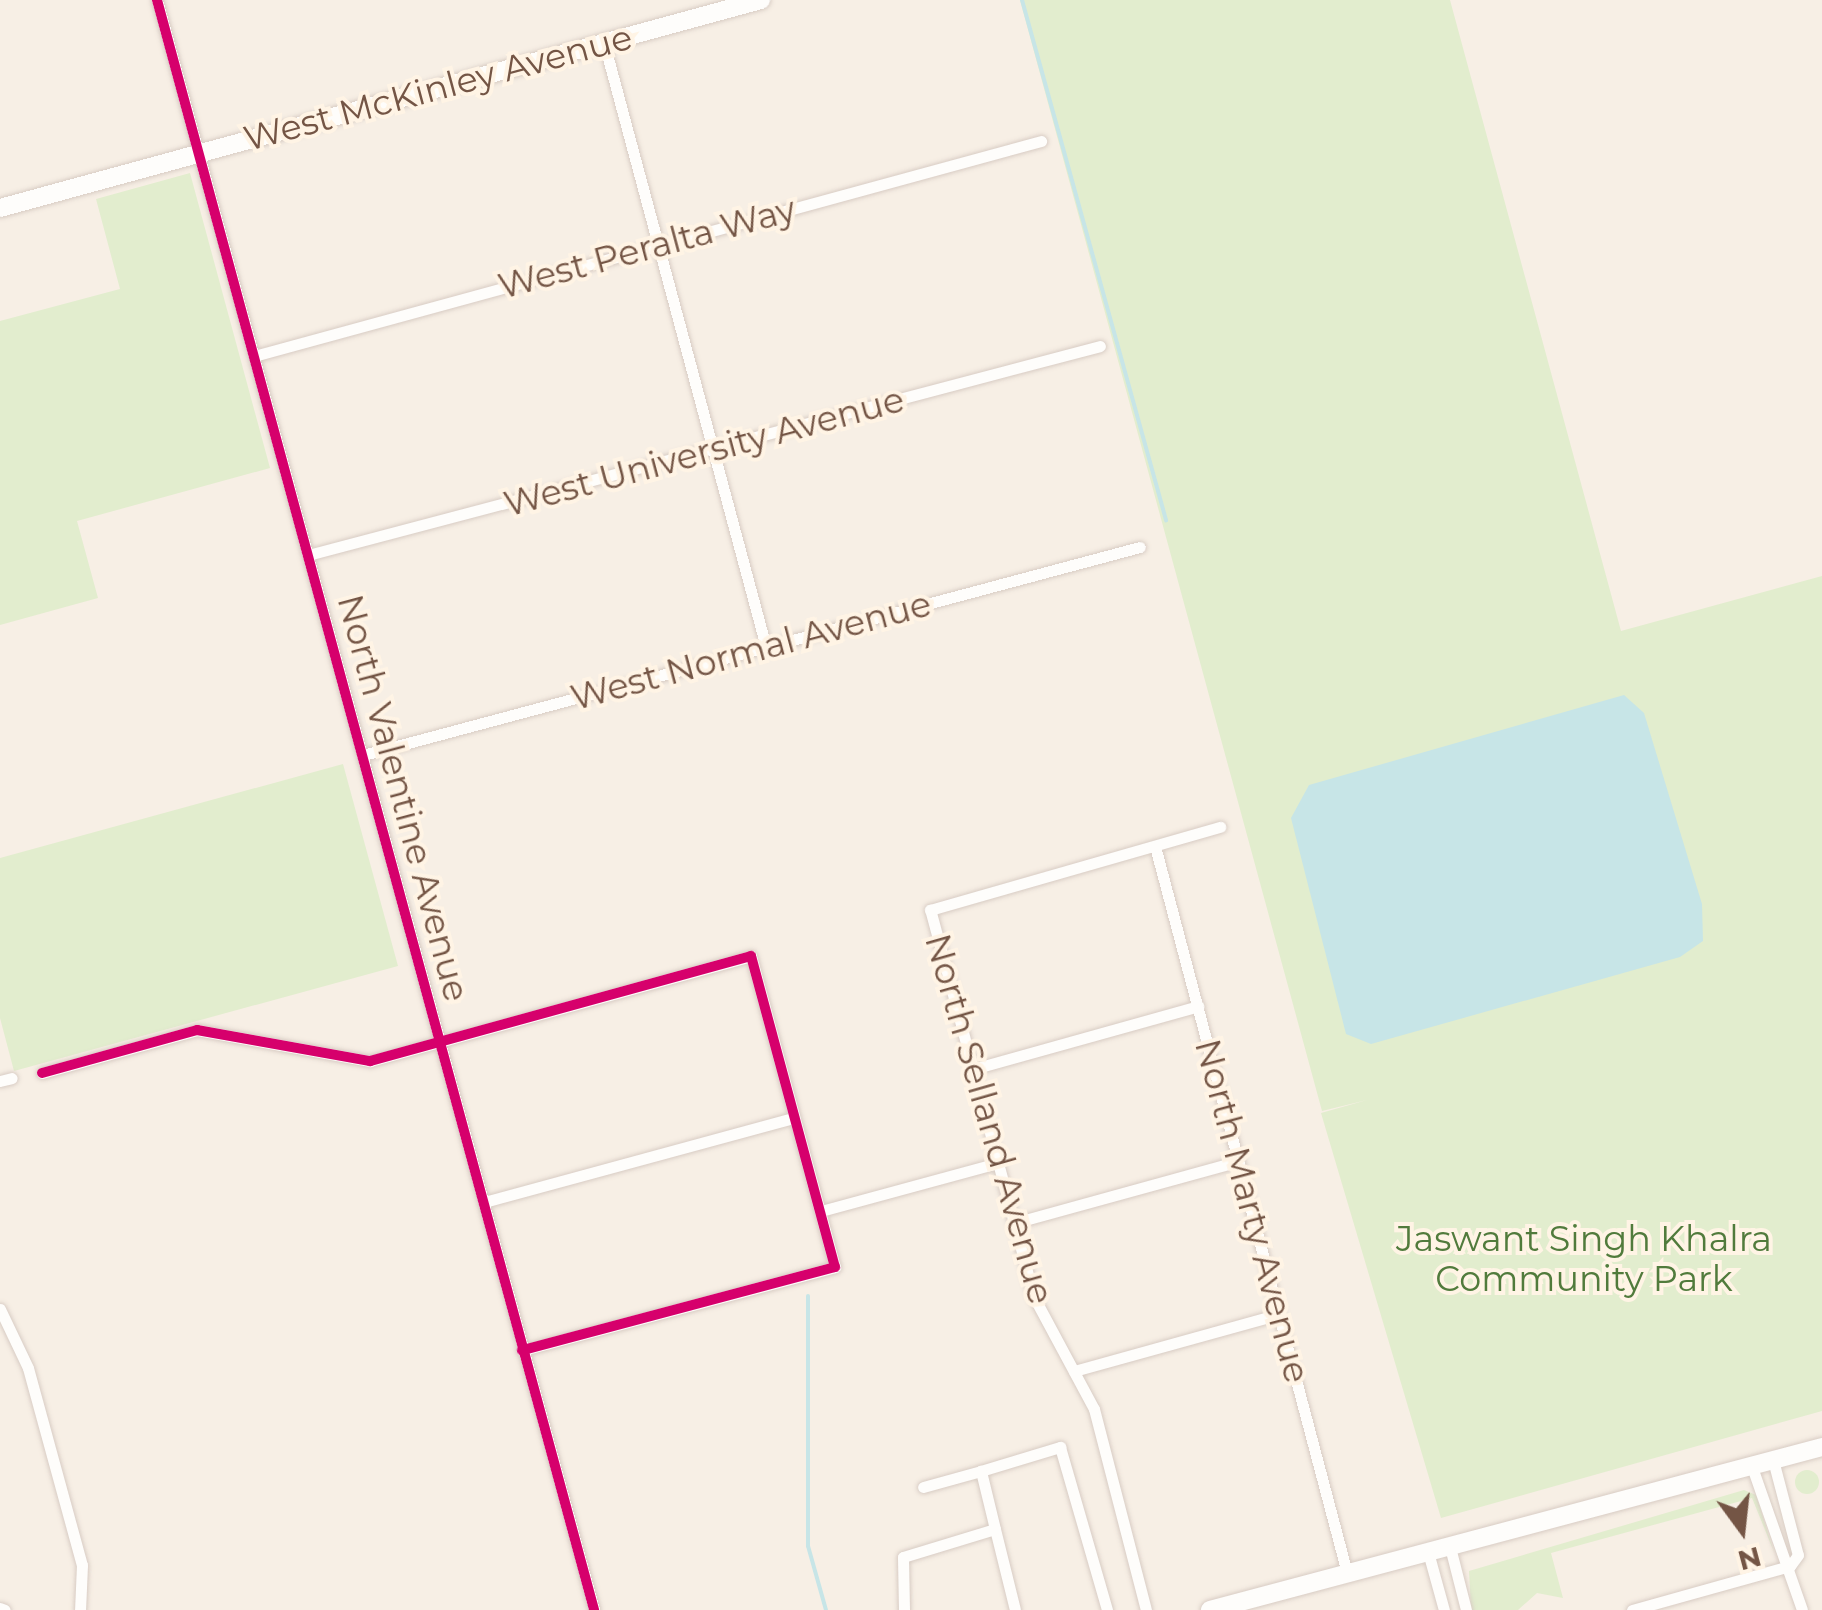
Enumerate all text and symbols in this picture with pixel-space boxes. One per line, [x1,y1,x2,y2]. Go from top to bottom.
street label: West McKinley Avenue [239,16,637,160]
street label: West Peralta Way [494,188,800,308]
street label: West University Avenue [499,378,909,526]
street label: West Normal Avenue [566,583,936,719]
street label: North Valentine Avenue [328,590,478,1006]
street label: North Selland Avenue [916,929,1062,1309]
street label: North Marty Avenue [1186,1035,1318,1387]
park label: Jaswant Singh Khalra Community Park [1396,1218,1772,1300]
north arrow [1692,1480,1792,1580]
text: N [1734,1540,1765,1578]

